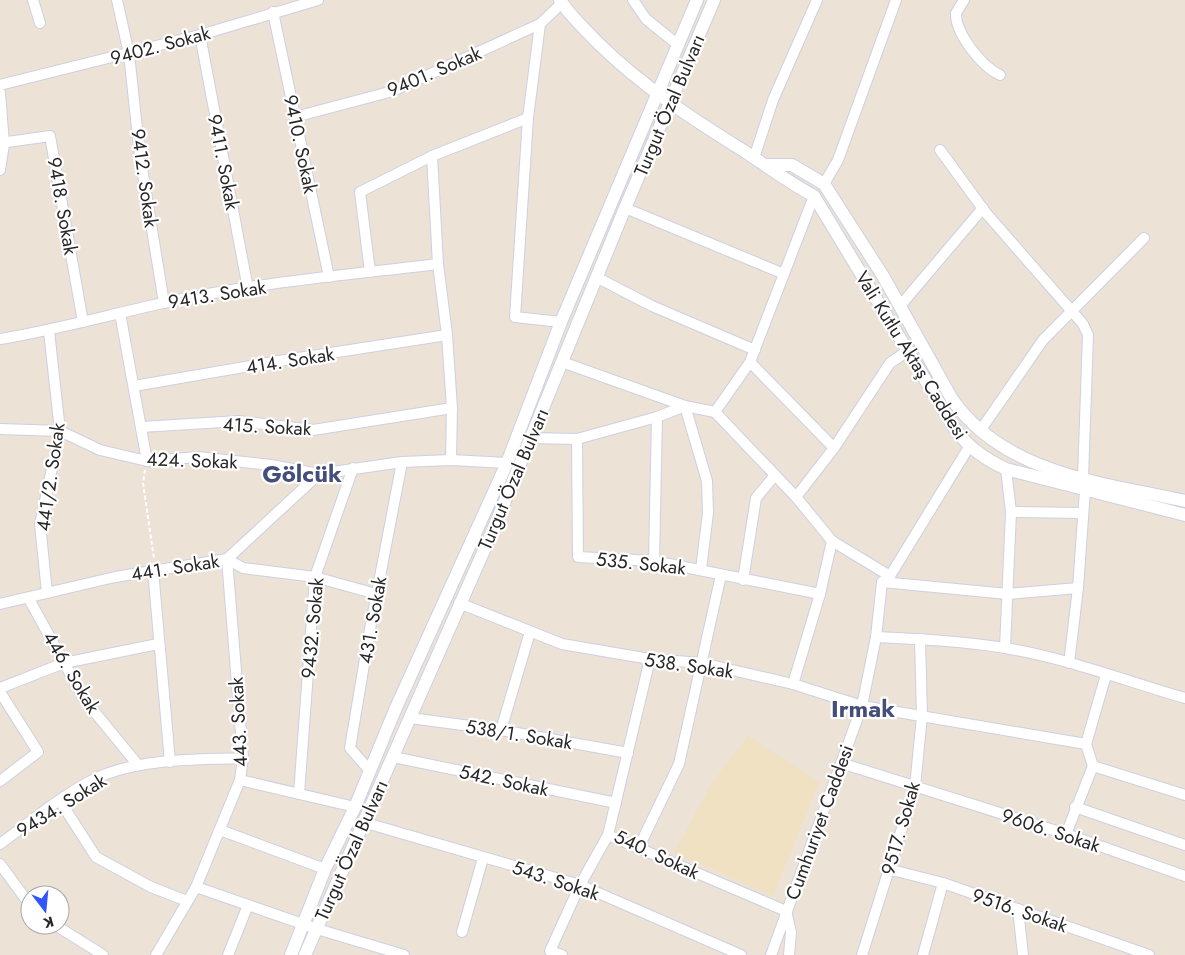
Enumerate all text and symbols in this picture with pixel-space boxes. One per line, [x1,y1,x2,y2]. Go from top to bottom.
street label: 9402. Sokak [107,19,214,72]
street label: Turgut Özal Bulvarı [627,30,711,180]
street label: 9401. Sokak [383,39,486,103]
street label: 9410. Sokak [277,92,324,196]
street label: 9411. Sokak [201,112,246,213]
street label: 9412. Sokak [124,127,165,230]
street label: 9418. Sokak [41,155,84,258]
street label: Vali Kutlu Aktaş Caddesi [849,266,974,445]
street label: 9413. Sokak [166,273,269,316]
street label: 414. Sokak [244,340,337,381]
street label: Turgut Özal Bulvarı [471,404,555,554]
street label: 415. Sokak [222,411,312,442]
street label: 441/2. Sokak [30,420,72,533]
street label: 424. Sokak [146,445,239,476]
district label: Gölcük [262,456,342,491]
street label: 535. Sokak [595,545,688,582]
street label: 441. Sokak [129,547,222,588]
street label: 431. Sokak [352,574,394,666]
street label: 9432. Sokak [295,576,330,680]
street label: 446. Sokak [37,626,107,719]
street label: 538. Sokak [643,646,736,685]
street label: 443. Sokak [223,676,254,768]
district label: Irmak [831,691,895,726]
street label: 538/1. Sokak [464,713,575,756]
street label: Cumhuriyet Caddesi [779,741,860,904]
street label: 542. Sokak [457,758,552,803]
street label: 9434. Sokak [11,767,112,844]
street label: Turgut Özal Bulvarı [308,776,395,925]
street label: 9517. Sokak [874,778,927,878]
street label: 9606. Sokak [998,802,1104,859]
street label: 540. Sokak [610,823,704,886]
street label: 543. Sokak [509,854,603,907]
street label: 9516. Sokak [969,882,1072,940]
north arrow [20,885,70,935]
text: K [41,912,56,934]

